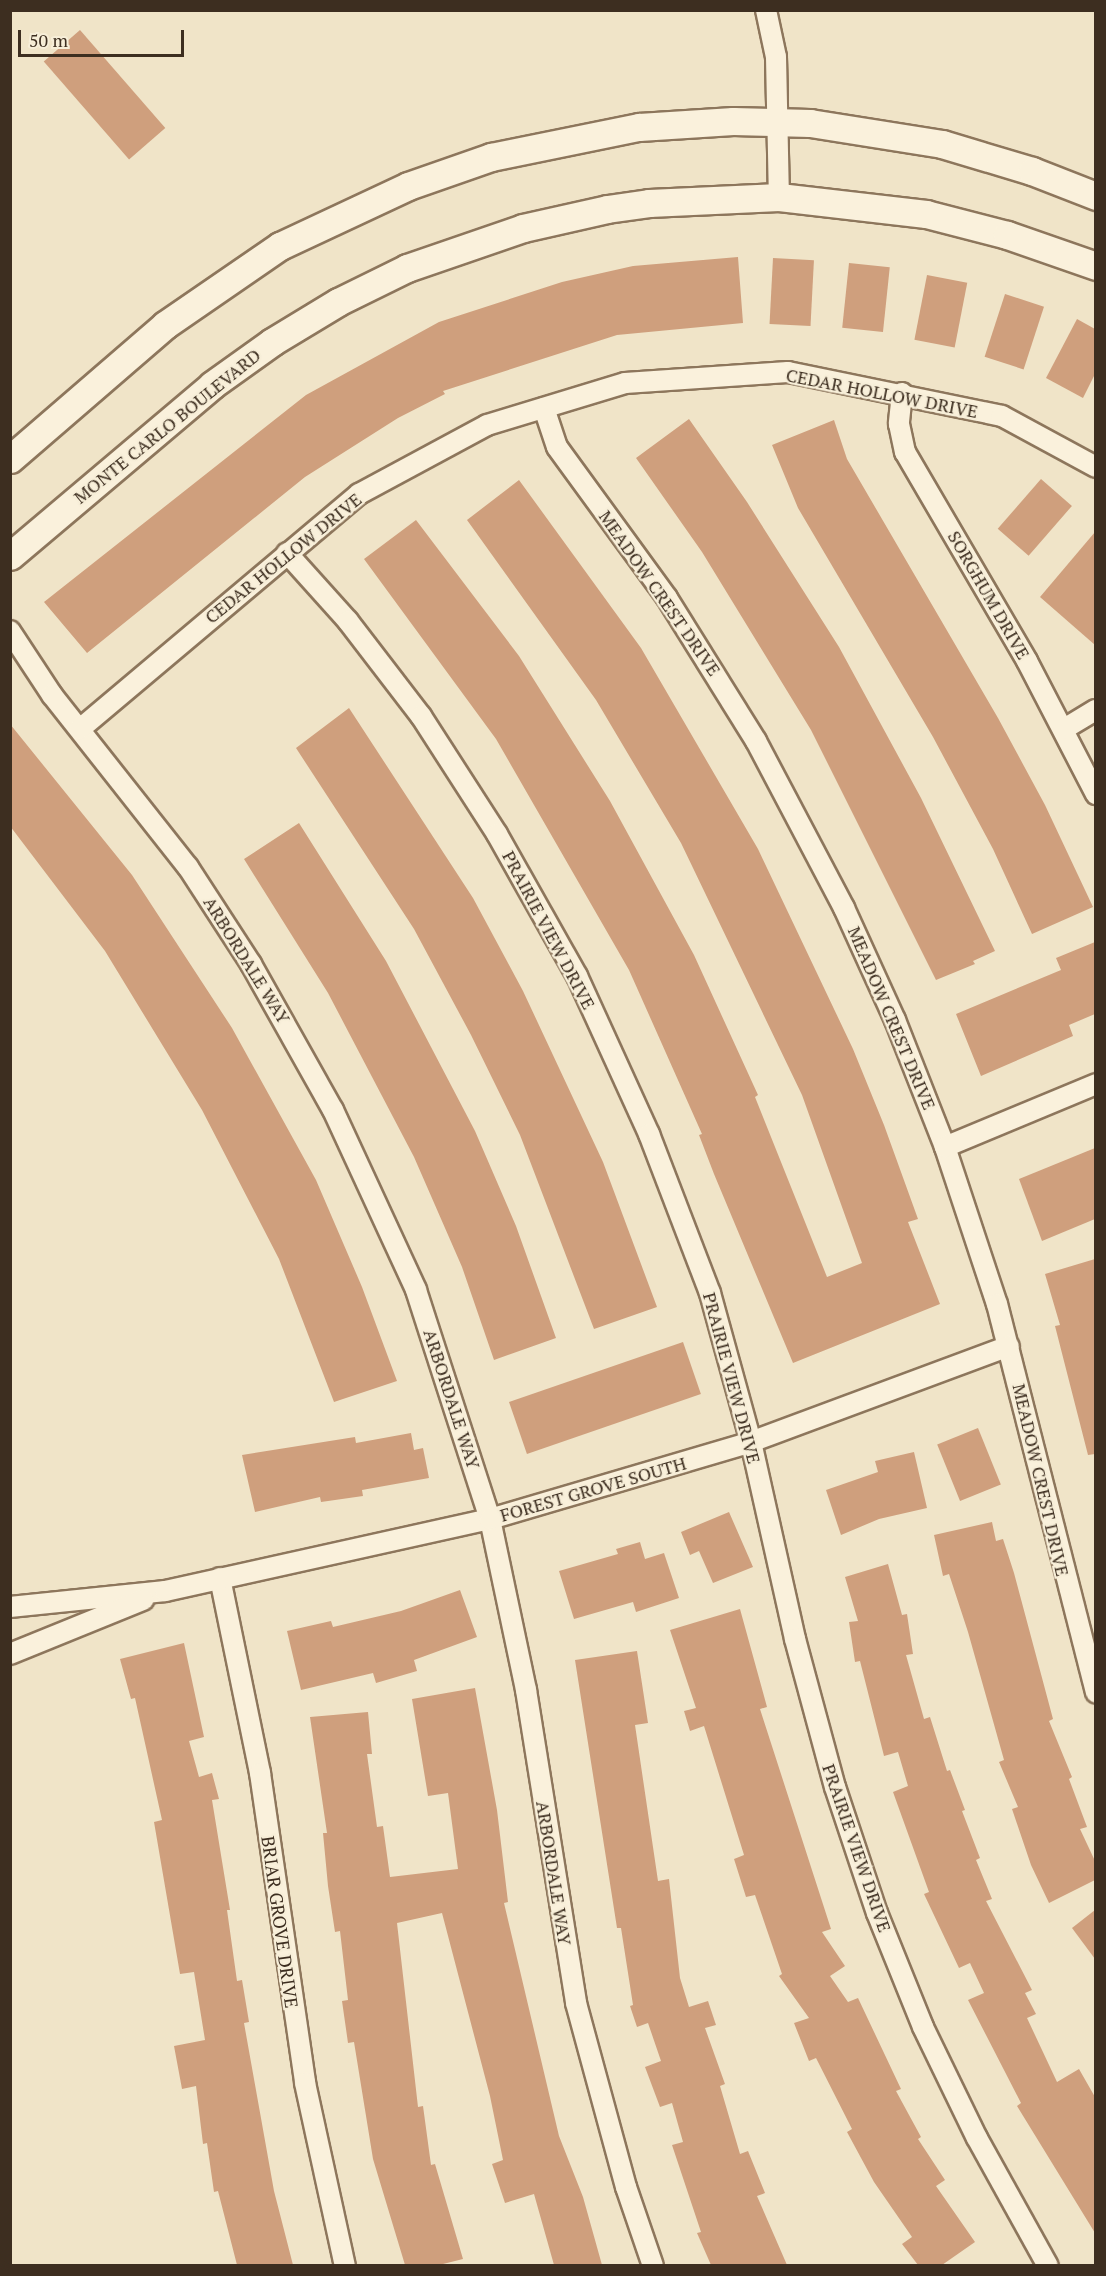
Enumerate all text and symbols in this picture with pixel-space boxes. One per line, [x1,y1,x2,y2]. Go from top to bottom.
scale bar [21,18,188,56]
text: 50 m [29,28,68,52]
street label: MONTE CARLO BOULEVARD [69,344,265,508]
street label: CEDAR HOLLOW DRIVE [784,364,980,422]
street label: CEDAR HOLLOW DRIVE [200,488,366,628]
street label: MEADOW CREST DRIVE [595,506,725,680]
street label: SORGHUM DRIVE [943,527,1035,663]
street label: PRAIRIE VIEW DRIVE [498,847,600,1013]
street label: ARBORDALE WAY [199,892,295,1028]
street label: MEADOW CREST DRIVE [844,923,940,1113]
street label: PRAIRIE VIEW DRIVE [699,1290,765,1466]
street label: ARBORDALE WAY [419,1326,485,1472]
street label: MEADOW CREST DRIVE [1008,1382,1074,1578]
street label: FOREST GROVE SOUTH [497,1452,689,1526]
street label: PRAIRIE VIEW DRIVE [818,1761,896,1935]
street label: ARBORDALE WAY [532,1799,576,1947]
street label: BRIAR GROVE DRIVE [257,1835,303,2009]

